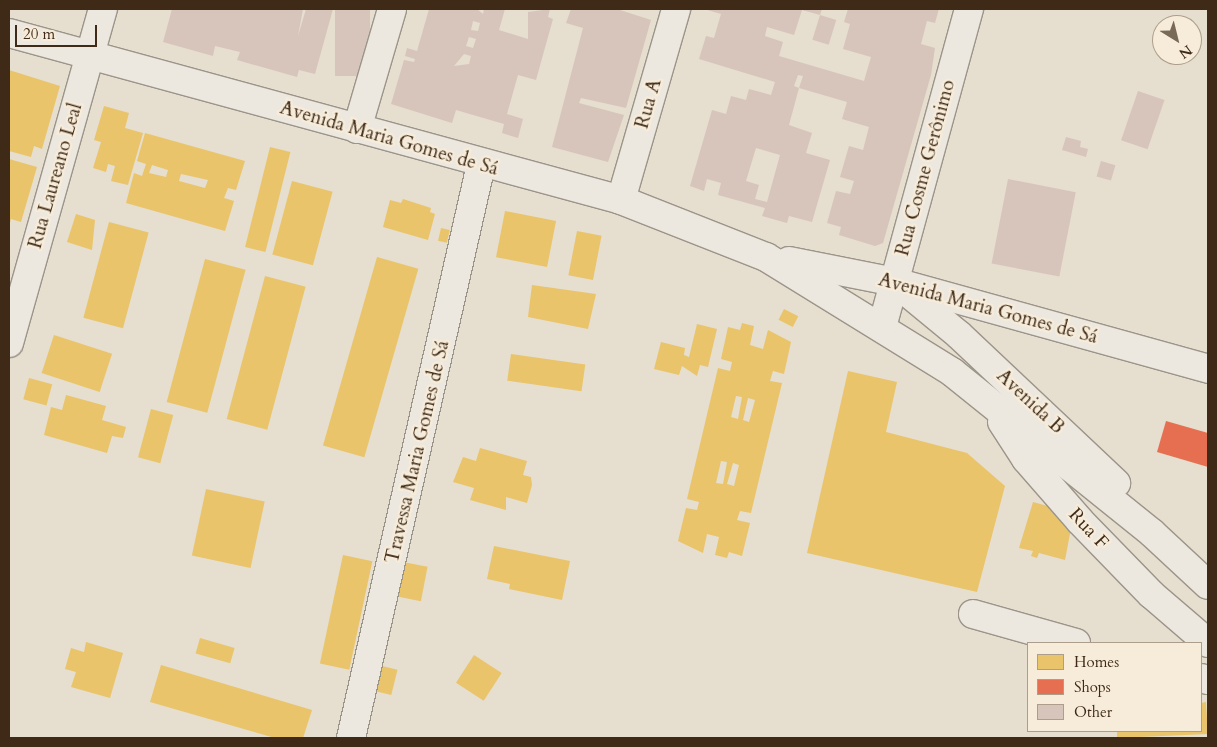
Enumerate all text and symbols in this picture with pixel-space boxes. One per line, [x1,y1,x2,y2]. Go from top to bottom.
scale bar [18,15,100,47]
north arrow [1152,15,1202,65]
text: 20 m [23,24,55,44]
text: N [1175,40,1196,63]
street label: Rua A [631,77,667,131]
street label: Rua Cosme Gerônimo [892,78,960,258]
street label: Avenida Maria Gomes de Sá [277,97,501,181]
street label: Rua Laureano Leal [24,101,88,251]
street label: Avenida Maria Gomes de Sá [876,269,1100,349]
street label: Travessa Maria Gomes de Sá [381,338,455,566]
street label: Avenida B [991,365,1069,439]
street label: Rua F [1063,504,1113,554]
legend [1027,642,1202,732]
text: Homes [1074,652,1119,672]
text: Shops [1074,677,1111,697]
text: Other [1074,702,1112,722]

